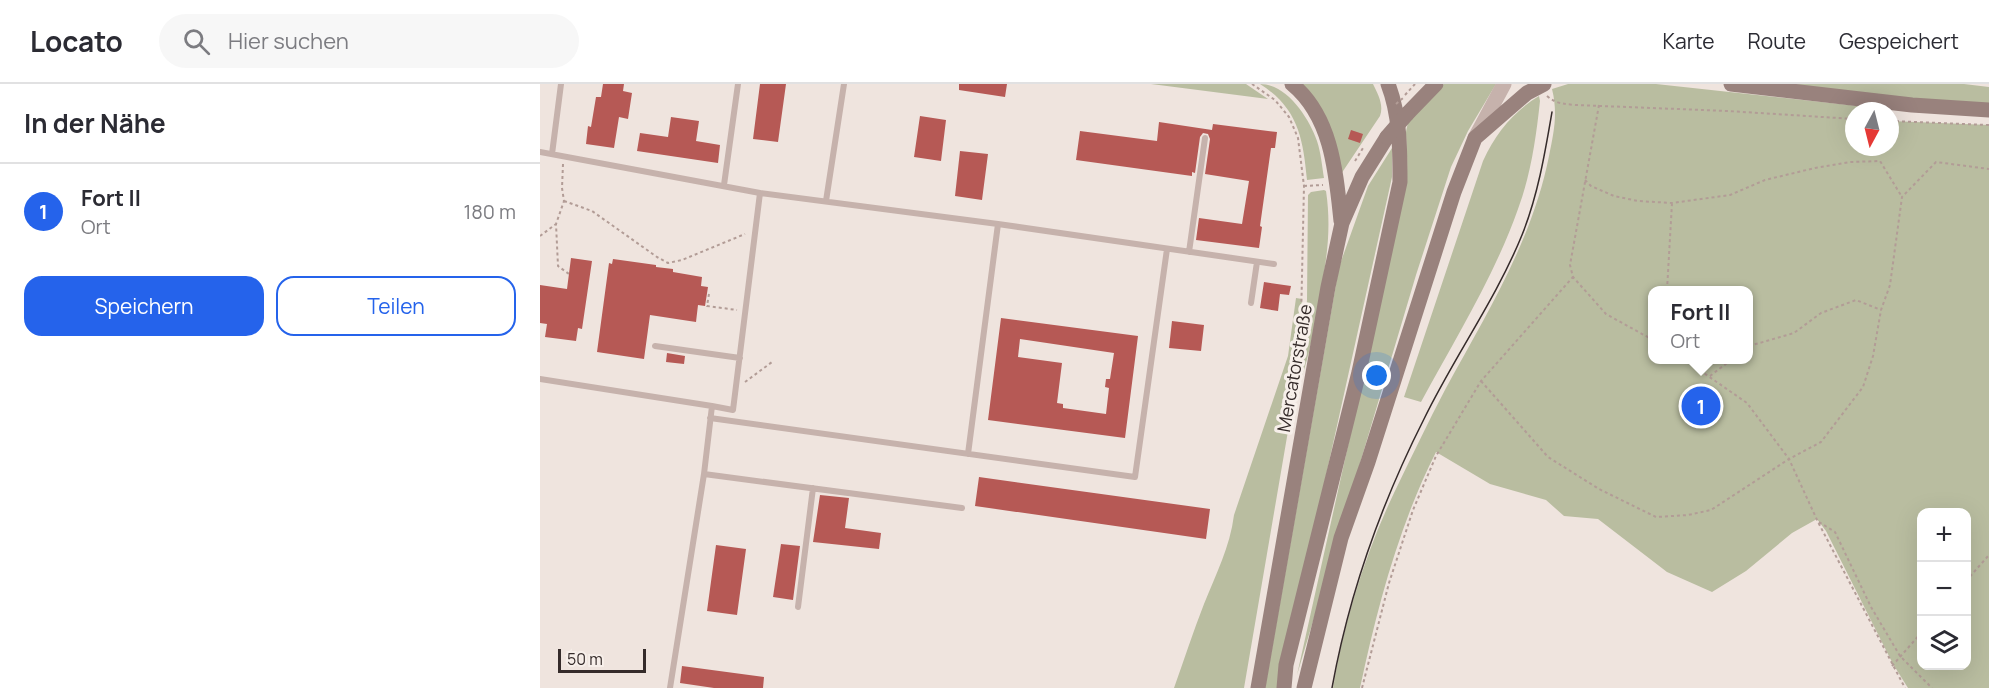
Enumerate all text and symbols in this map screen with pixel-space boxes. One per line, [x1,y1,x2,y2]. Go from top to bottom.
search box [159,14,579,68]
text: Locato [30,22,123,60]
icon: search [180,25,213,58]
text: Hier suchen [228,26,349,56]
text: Karte [1663,27,1715,55]
text: Route [1748,27,1806,55]
text: Gespeichert [1839,27,1959,55]
north arrow [1845,102,1899,156]
text: In der Nähe [24,105,166,141]
text: Fort II [81,183,141,213]
text: 1 [39,198,48,225]
text: 180 m [463,198,516,225]
text: Ort [81,213,111,240]
button: Speichern [24,276,264,336]
button: Teilen [276,276,516,336]
popup [1648,286,1753,364]
text: Fort II [1671,297,1730,327]
street label: Mercatorstraße [1271,302,1317,434]
text: Ort [1671,327,1700,354]
your location [1362,361,1391,390]
pin: 1 [1682,384,1720,428]
map controls [1917,508,1971,670]
button: + [1917,508,1971,562]
button: − [1917,562,1971,616]
button: layers [1917,616,1971,670]
scale bar [558,646,646,674]
text: 50 m [567,648,603,670]

